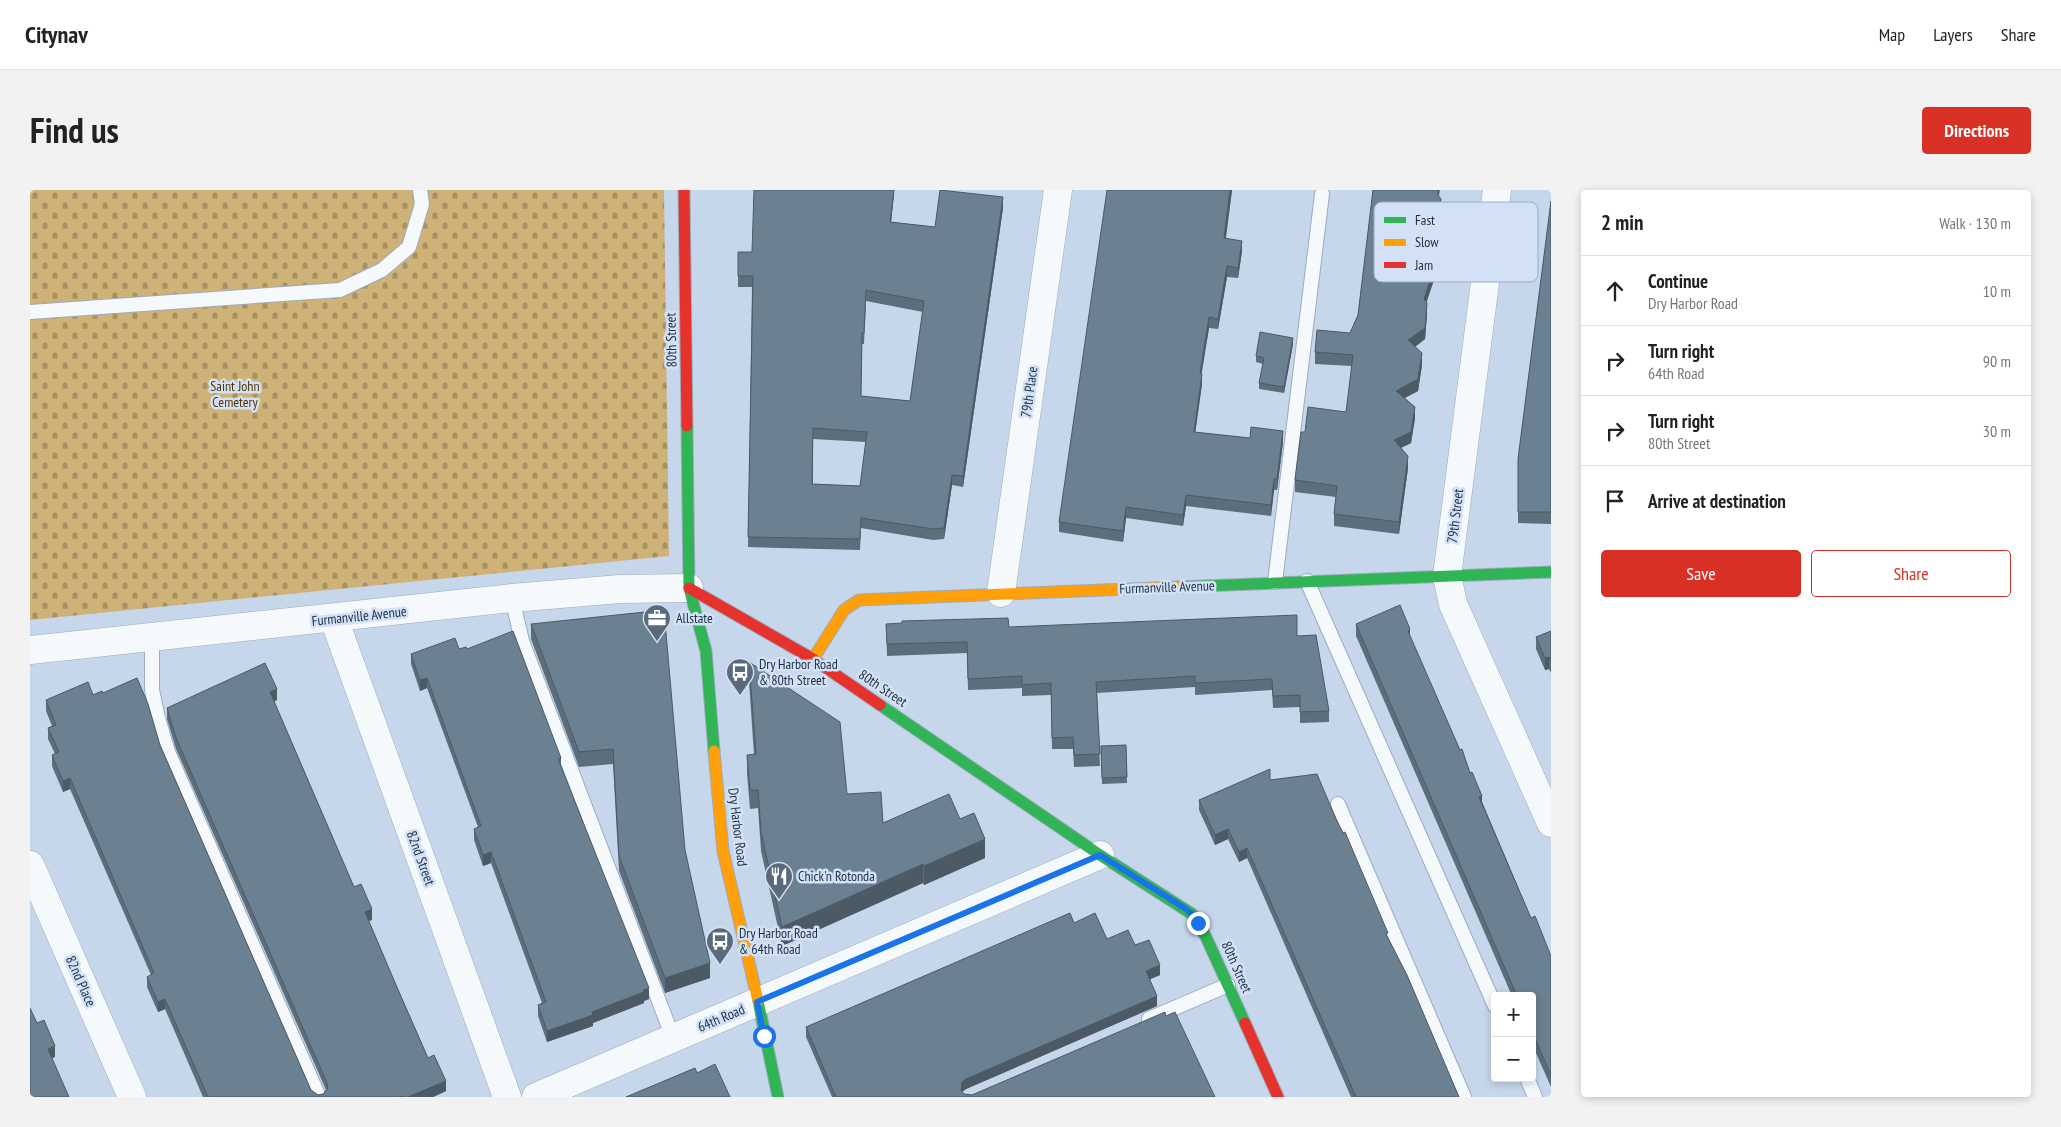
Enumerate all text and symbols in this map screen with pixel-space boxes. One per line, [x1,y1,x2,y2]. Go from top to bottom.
text: Citynav [25,19,88,50]
text: Map [1879,23,1905,46]
text: Layers [1933,23,1973,46]
text: Share [2001,23,2036,46]
text: Find us [30,107,119,153]
button: Directions [1922,107,2031,154]
legend [1374,202,1538,282]
text: 2 min [1601,209,1643,236]
text: Fast [1415,211,1435,229]
text: Walk · 130 m [1939,213,2011,233]
text: Slow [1415,233,1439,251]
text: Jam [1414,256,1433,274]
text: Continue [1648,269,1708,293]
icon: ahead [1601,277,1629,305]
text: 10 m [1983,281,2011,301]
text: Dry Harbor Road [1648,293,1738,313]
street label: 80th Street [662,312,680,367]
text: Turn right [1648,339,1714,363]
icon: right [1601,347,1629,375]
text: 90 m [1983,351,2011,371]
text: 64th Road [1648,363,1705,383]
street label: 79th Place [1017,365,1042,419]
park label: Saint John Cemetery [210,377,260,411]
text: Turn right [1648,409,1714,433]
icon: right [1601,417,1629,445]
text: 30 m [1983,421,2011,441]
text: 80th Street [1648,433,1710,453]
icon: arrive [1601,487,1629,515]
street label: 79th Street [1443,488,1467,544]
text: Arrive at destination [1648,489,1786,513]
button: Save [1601,550,1801,597]
button: Share [1811,550,2011,597]
street label: Furmanville Avenue [1119,576,1215,598]
street label: Furmanville Avenue [311,602,408,630]
office icon: Allstate [642,603,672,642]
place label: Allstate [676,609,713,627]
place label: Dry Harbor Road & 80th Street [759,655,838,689]
bus stop icon: Dry Harbor Road & 80th Street [725,657,755,696]
street label: 80th Street [855,665,911,711]
street label: Dry Harbor Road [724,787,752,867]
street label: 82nd Street [403,828,439,888]
restaurant icon: Chick'n Rotonda [764,861,794,900]
place label: Chick'n Rotonda [798,867,875,885]
route end [1187,912,1210,935]
place label: Dry Harbor Road & 64th Road [739,924,818,958]
bus stop icon: Dry Harbor Road & 64th Road [705,926,735,965]
street label: 80th Street [1218,938,1256,996]
street label: 82nd Place [62,953,100,1009]
map controls [1491,992,1536,1082]
button: + [1491,992,1536,1037]
street label: 64th Road [695,1000,747,1036]
route start [753,1025,776,1048]
button: − [1491,1037,1536,1082]

